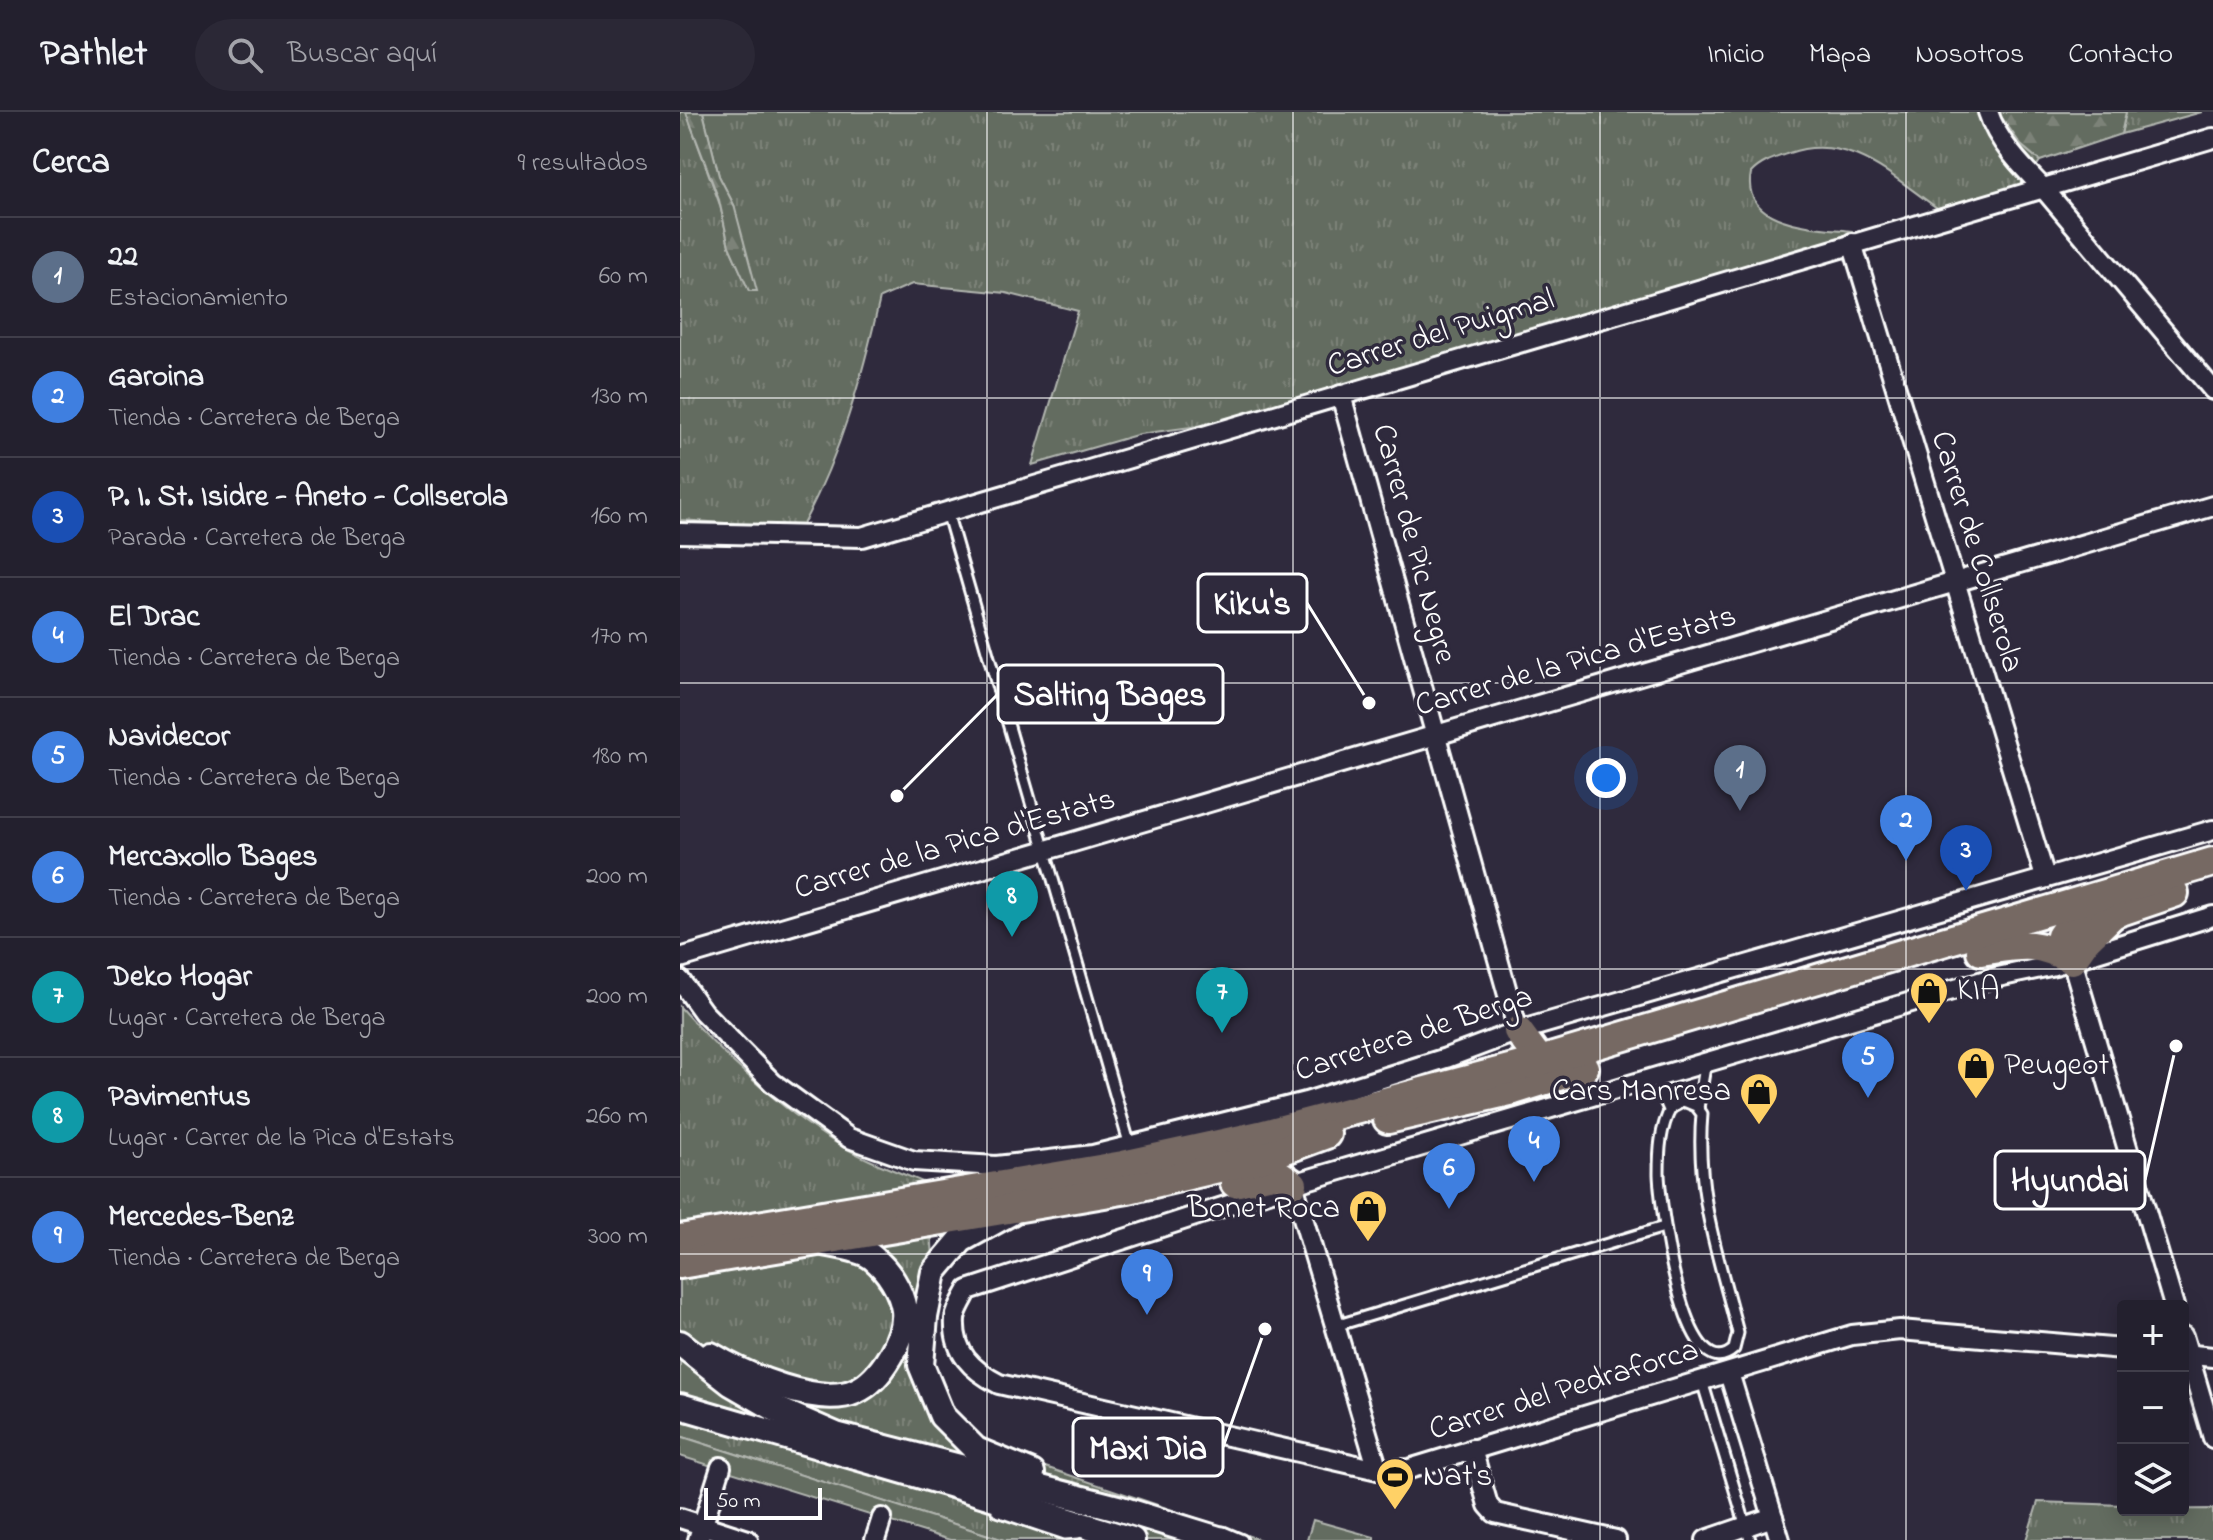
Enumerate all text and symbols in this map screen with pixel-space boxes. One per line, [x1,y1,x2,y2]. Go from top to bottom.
search box [195,19,755,91]
text: Pathlet [40,27,147,83]
icon: search [223,33,267,77]
text: Buscar aquí [287,33,437,77]
text: Inicio [1707,35,1765,76]
text: Mapa [1809,35,1871,76]
text: Nosotros [1915,35,2024,76]
text: Contacto [2068,35,2173,76]
text: Cerca [32,139,110,189]
text: 9 resultados [517,145,648,183]
text: 22 [108,236,138,280]
text: 1 [54,258,62,296]
text: 60 m [599,258,648,296]
street label: Carrer del Puigmal [1322,277,1560,391]
text: Estacionamiento [108,280,288,318]
text: Garoina [108,356,204,400]
text: 2 [52,378,64,416]
text: 130 m [591,378,648,416]
text: Tienda · Carretera de Berga [108,400,400,438]
street label: Carrer de Pic Negre [1358,419,1468,670]
street label: Carrer de Collserola [1917,426,2035,678]
text: P. I. St. Isidre - Aneto - Collserola [108,476,508,520]
text: 3 [53,498,63,536]
text: 160 m [590,498,648,536]
text: Parada · Carretera de Berga [108,520,406,558]
callout: Kiku's [1198,574,1307,632]
text: Kiku's [1213,581,1291,631]
street label: Carrer de la Pica d'Estats [1410,594,1742,730]
text: El Drac [108,596,200,640]
text: 4 [53,618,63,656]
text: 170 m [591,618,648,656]
text: Tienda · Carretera de Berga [108,640,400,678]
callout: Salting Bages [998,665,1223,723]
text: Salting Bages [1013,672,1207,723]
text: Navidecor [108,716,230,760]
text: 5 [51,738,65,776]
text: 180 m [592,738,648,776]
pin: 1 [1714,745,1766,811]
your location [1586,758,1626,798]
text: Tienda · Carretera de Berga [108,760,400,798]
street label: Carrer de la Pica d'Estats [789,777,1121,913]
pin: 2 [1880,795,1932,861]
pin: 3 [1940,825,1992,891]
text: Mercaxollo Bages [108,836,318,880]
text: 6 [52,858,64,896]
text: 200 m [586,858,648,896]
pin: 8 [986,871,1038,937]
text: Tienda · Carretera de Berga [108,880,400,918]
text: Deko Hogar [108,956,252,1000]
pin: 7 [1196,967,1248,1033]
place label: KIA [1957,968,2000,1015]
shop icon: KIA [1908,970,1950,1025]
street label: Carretera de Berga [1289,974,1539,1096]
text: 7 [53,978,63,1016]
text: 200 m [586,978,648,1016]
text: Lugar · Carretera de Berga [108,1000,386,1038]
pin: 5 [1842,1032,1894,1098]
place label: Peugeot [2004,1043,2110,1090]
shop icon: Peugeot [1955,1045,1997,1100]
place label: Cars Manresa [1552,1069,1731,1116]
shop icon: Cars Manresa [1738,1071,1780,1126]
text: Pavimentus [108,1076,251,1120]
text: 8 [53,1098,63,1136]
text: 260 m [586,1098,648,1136]
pin: 4 [1508,1116,1560,1182]
text: Lugar · Carrer de la Pica d'Estats [108,1120,454,1158]
pin: 6 [1423,1143,1475,1209]
callout: Hyundai [1995,1151,2145,1209]
text: Hyundai [2011,1158,2129,1209]
place label: Bonet Roca [1186,1186,1340,1233]
shop icon: Bonet Roca [1347,1188,1389,1243]
text: Mercedes-Benz [108,1196,294,1240]
text: 9 [54,1218,62,1256]
text: 300 m [588,1218,648,1256]
text: Tienda · Carretera de Berga [108,1240,400,1278]
pin: 9 [1121,1249,1173,1315]
map controls [2117,1300,2189,1516]
button: + [2117,1300,2189,1372]
street label: Carrer del Pedraforca [1423,1328,1705,1454]
button: − [2117,1372,2189,1444]
callout: Maxi Dia [1073,1418,1223,1476]
text: Maxi Dia [1089,1426,1207,1476]
button: layers [2117,1444,2189,1516]
place label: Nat's [1423,1454,1492,1501]
sports icon: Nat's [1374,1456,1416,1511]
scale bar [704,1484,822,1520]
text: 50 m [716,1486,761,1518]

